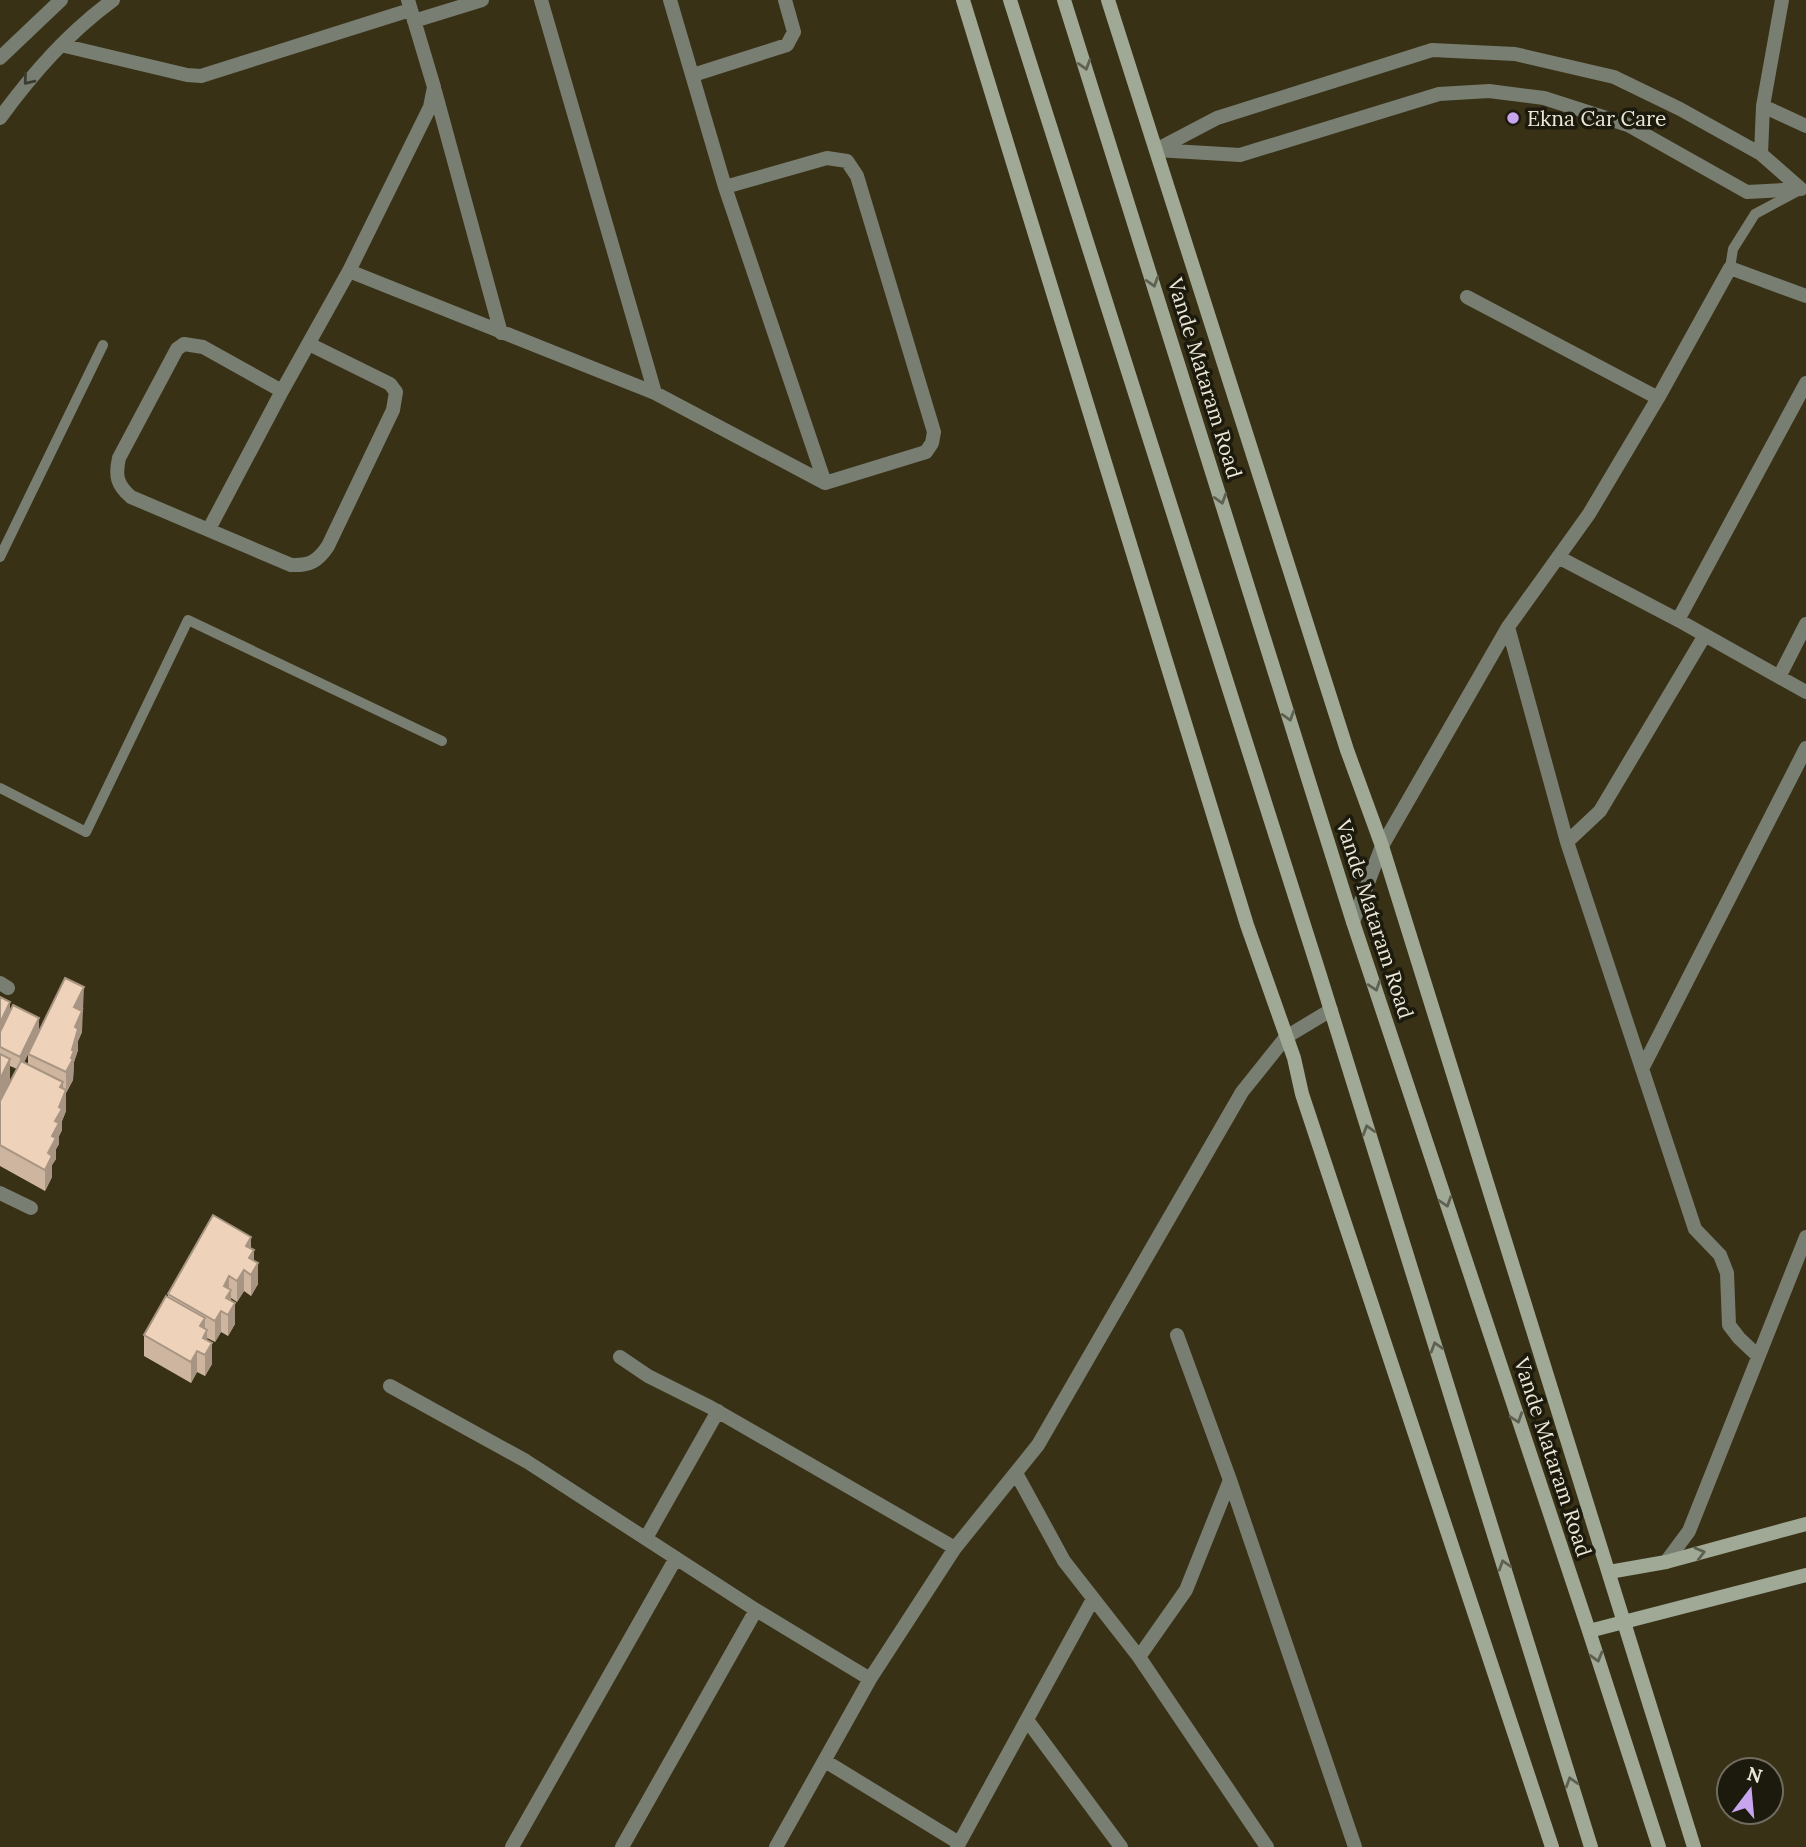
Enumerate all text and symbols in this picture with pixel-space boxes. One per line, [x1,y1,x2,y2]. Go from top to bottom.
one-way arrow [1076,59,1091,71]
one-way arrow [24,73,37,85]
place label: Ekna Car Care [1527,105,1666,132]
marker: Ekna Car Care [1505,110,1521,126]
street label: Vande Mataram Road [1161,274,1248,481]
one-way arrow [1144,276,1159,288]
one-way arrow [1212,493,1227,505]
one-way arrow [1280,710,1295,722]
street label: Vande Mataram Road [1330,815,1420,1022]
one-way arrow [1366,980,1381,992]
one-way arrow [1362,1124,1377,1136]
one-way arrow [1438,1196,1452,1208]
one-way arrow [1430,1342,1444,1354]
street label: Vande Mataram Road [1508,1353,1598,1560]
one-way arrow [1509,1412,1524,1424]
one-way arrow [1693,1547,1705,1561]
one-way arrow [1497,1559,1512,1571]
one-way arrow [1589,1651,1604,1663]
north arrow [1715,1756,1785,1826]
text: N [1744,1761,1765,1788]
one-way arrow [1565,1776,1580,1788]

